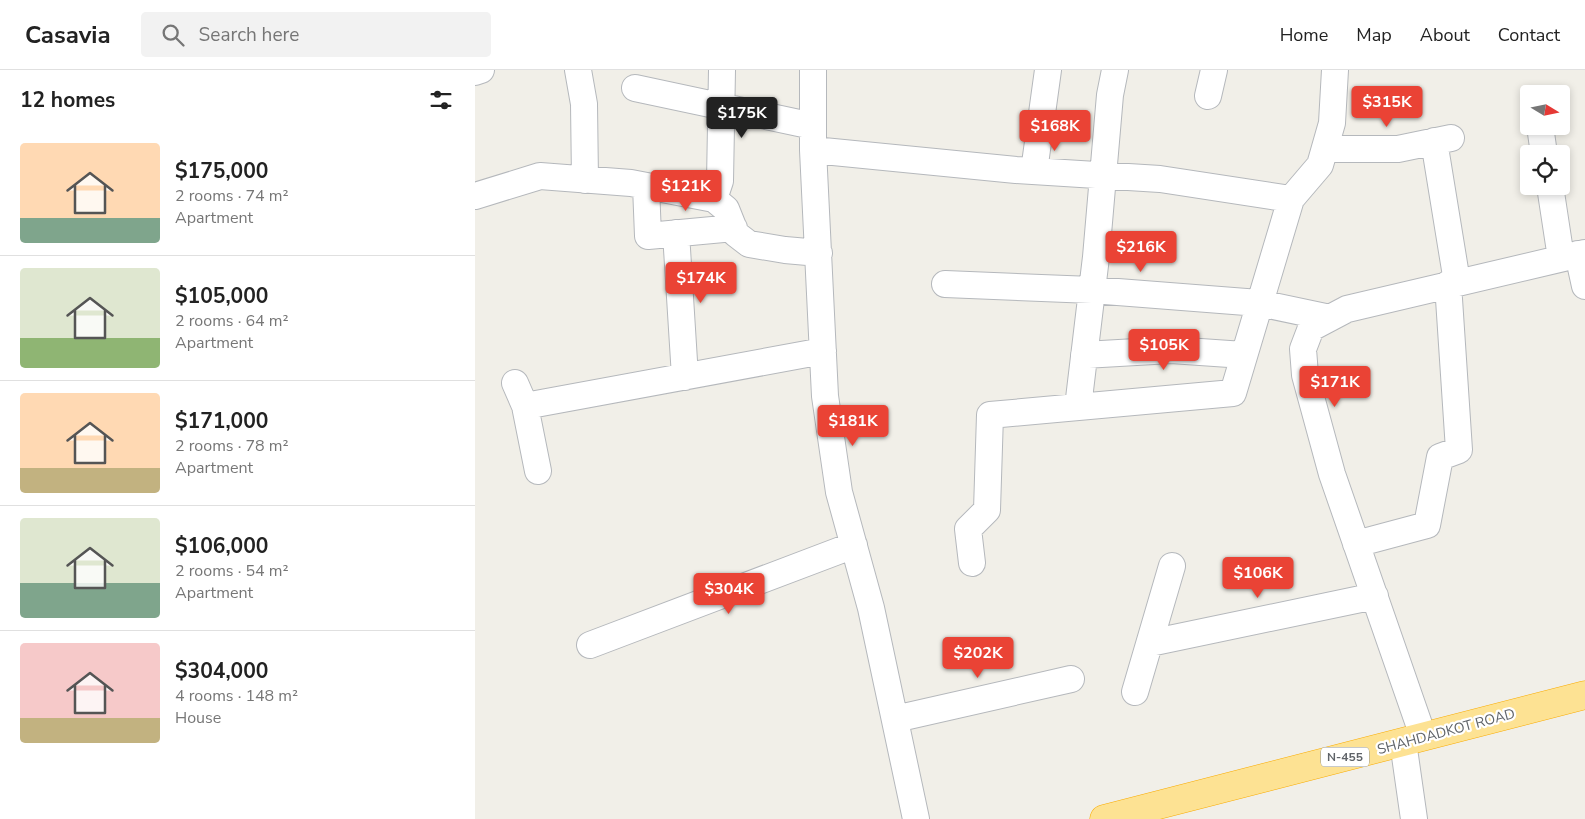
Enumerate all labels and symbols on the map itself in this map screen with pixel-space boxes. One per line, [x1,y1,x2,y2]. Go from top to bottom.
pin: $315K [1352,85,1422,128]
north arrow [1520,85,1570,135]
pin: $175K [707,97,777,139]
pin: $168K [1020,109,1090,152]
pin: $121K [651,170,721,212]
pin: $216K [1106,230,1176,273]
pin: $174K [666,262,736,304]
pin: $105K [1129,328,1199,371]
pin: $171K [1300,366,1370,408]
pin: $181K [818,404,888,447]
pin: $106K [1223,556,1293,599]
pin: $304K [694,572,764,615]
pin: $202K [943,636,1013,679]
street label: SHAHDADKOT ROAD [1375,704,1517,759]
road number: N-455 [1321,748,1369,766]

